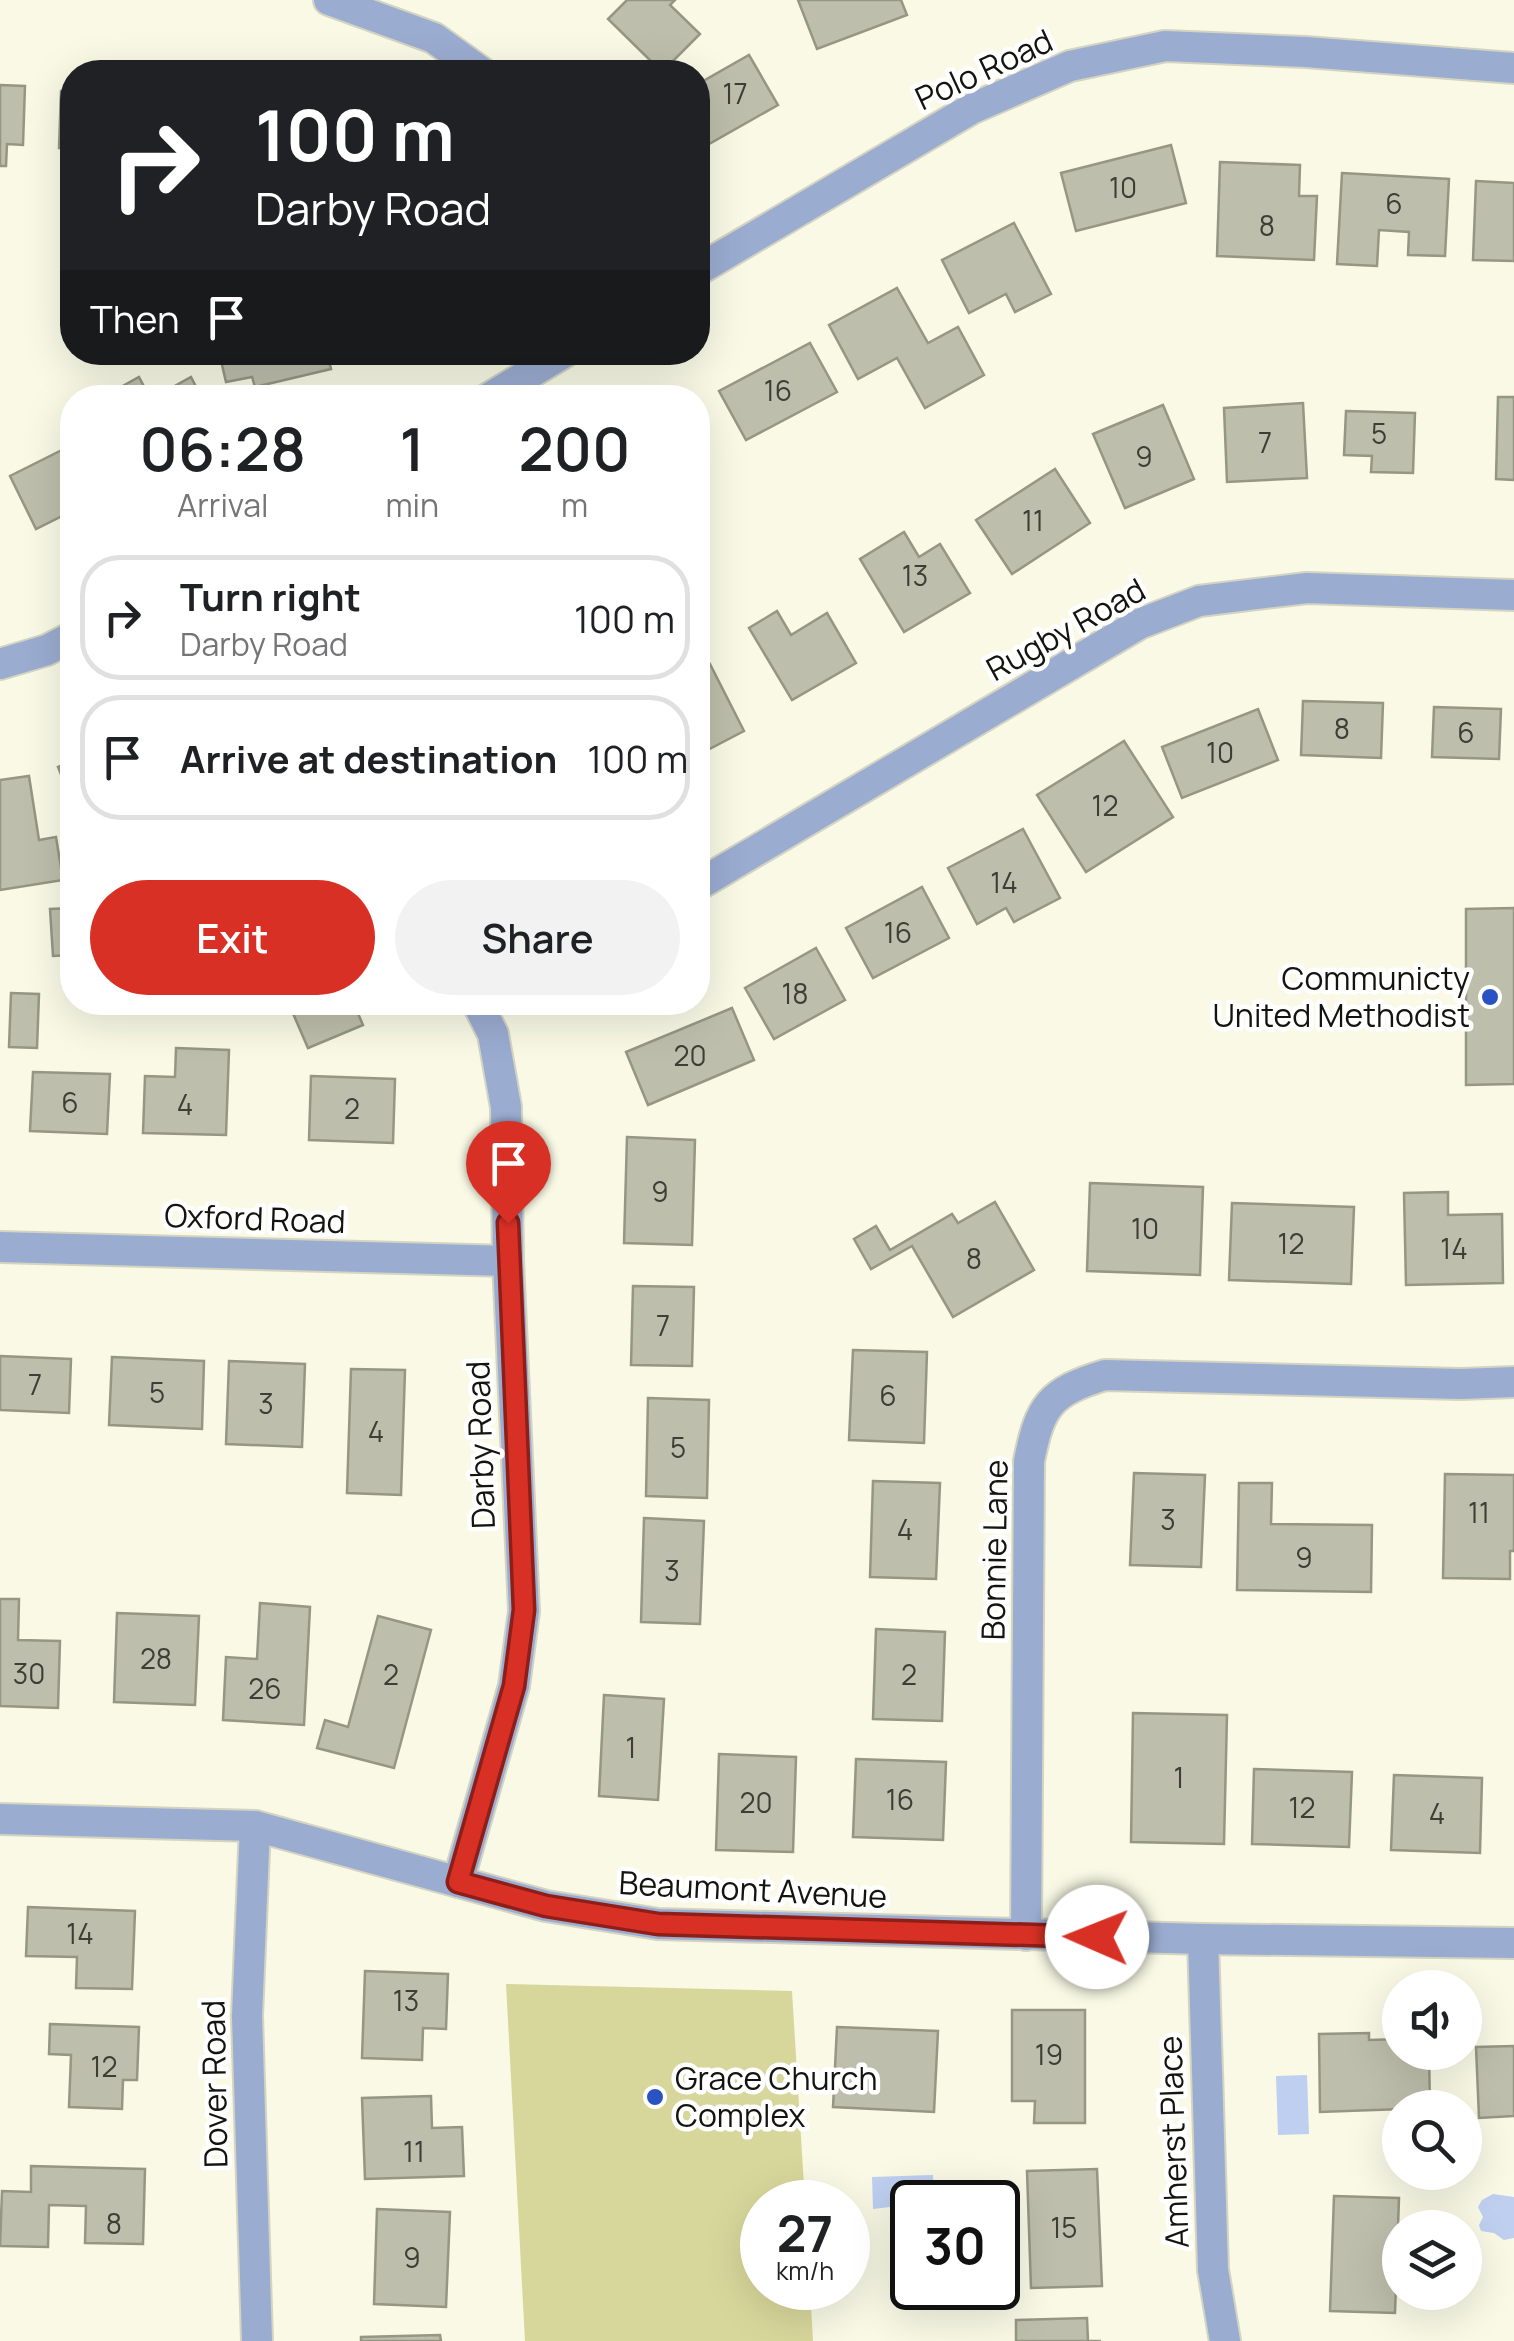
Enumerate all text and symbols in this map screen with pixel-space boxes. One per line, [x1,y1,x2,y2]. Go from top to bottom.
street label: Polo Road [908,18,1059,120]
house number: 17 [723,74,747,112]
text: 100 m [255,86,455,182]
icon: right [90,100,220,230]
house number: 10 [1109,168,1137,206]
text: Darby Road [255,177,491,239]
house number: 6 [1385,184,1403,222]
house number: 8 [1259,206,1275,244]
icon: arrive [199,290,254,345]
text: Then [90,292,179,344]
house number: 16 [764,371,792,409]
text: 06:28 [139,407,306,489]
text: 1 [400,407,425,489]
text: 200 [518,407,631,489]
house number: 5 [1371,414,1387,452]
house number: 7 [1258,423,1272,461]
house number: 9 [1135,437,1153,475]
text: Arrival [177,483,268,527]
text: min [385,483,439,527]
text: m [561,483,588,527]
house number: 11 [1022,501,1044,539]
house number: 13 [902,556,928,594]
street label: Rugby Road [978,567,1153,691]
text: Turn right [180,570,361,622]
icon: right [95,590,150,645]
text: 100 m [574,592,675,644]
text: Darby Road [180,622,348,666]
house number: 8 [1334,709,1350,747]
house number: 6 [1457,713,1475,751]
icon: arrive [95,730,150,785]
text: Arrive at destination [180,732,557,784]
text: 100 m [587,732,688,784]
house number: 10 [1206,733,1234,771]
house number: 12 [1092,786,1118,824]
house number: 14 [990,863,1018,901]
button: Exit [90,880,375,995]
button: Share [395,880,680,995]
house number: 16 [884,913,912,951]
place label: Communicty United Methodist [1212,956,1470,1037]
house number: 18 [781,974,809,1012]
marker: Communicty United Methodist [1479,986,1501,1008]
house number: 20 [673,1036,707,1074]
house number: 6 [61,1083,79,1121]
house number: 4 [177,1085,193,1123]
house number: 2 [344,1089,360,1127]
pin [466,1121,551,1224]
icon: arrive [481,1136,536,1191]
house number: 9 [651,1172,669,1210]
street label: Oxford Road [164,1193,346,1243]
house number: 10 [1131,1209,1159,1247]
house number: 12 [1278,1224,1304,1262]
house number: 14 [1440,1229,1468,1267]
house number: 8 [966,1239,982,1277]
house number: 7 [656,1306,670,1344]
street label: Darby Road [455,1360,505,1530]
house number: 7 [28,1365,42,1403]
house number: 5 [149,1373,165,1411]
house number: 6 [879,1376,897,1414]
house number: 3 [258,1384,274,1422]
house number: 4 [368,1412,384,1450]
house number: 5 [670,1428,686,1466]
street label: Bonnie Lane [970,1459,1018,1641]
house number: 11 [1468,1493,1490,1531]
house number: 3 [1160,1500,1176,1538]
house number: 4 [897,1510,913,1548]
house number: 9 [1295,1538,1313,1576]
house number: 3 [664,1551,680,1589]
house number: 28 [140,1639,172,1677]
house number: 30 [13,1654,45,1692]
house number: 2 [383,1655,399,1693]
house number: 2 [901,1655,917,1693]
house number: 26 [248,1669,282,1707]
house number: 1 [626,1728,636,1766]
house number: 1 [1174,1758,1184,1796]
house number: 16 [886,1780,914,1818]
house number: 20 [739,1783,773,1821]
house number: 12 [1289,1788,1315,1826]
house number: 4 [1429,1794,1445,1832]
street label: Beaumont Avenue [618,1860,888,1918]
position arrow [1045,1885,1149,1989]
house number: 14 [66,1914,94,1952]
map controls [1382,1970,1482,2310]
button: sound [1382,1970,1482,2070]
house number: 13 [393,1981,419,2019]
street label: Dover Road [191,2000,237,2168]
house number: 19 [1035,2035,1063,2073]
street label: Amherst Place [1147,2035,1199,2249]
house number: 12 [91,2047,117,2085]
place label: Grace Church Complex [675,2056,877,2137]
marker: Grace Church Complex [644,2086,666,2108]
button: search [1382,2090,1482,2190]
house number: 11 [403,2132,425,2170]
speed limit sign: 30 [890,2180,1020,2310]
text: 27 [777,2199,833,2267]
house number: 8 [106,2204,122,2242]
house number: 15 [1050,2208,1078,2246]
button: layers [1382,2210,1482,2310]
house number: 9 [403,2238,421,2276]
text: km/h [776,2253,834,2288]

